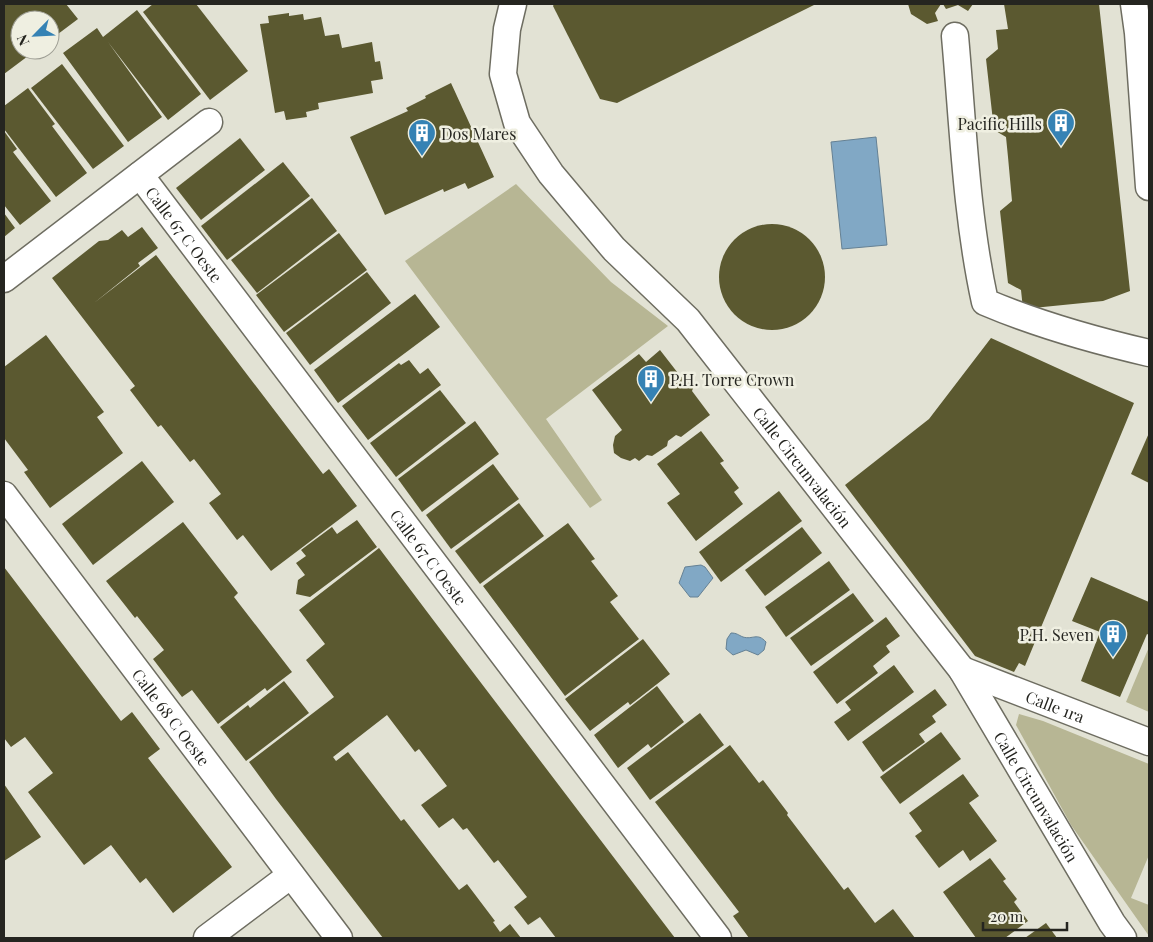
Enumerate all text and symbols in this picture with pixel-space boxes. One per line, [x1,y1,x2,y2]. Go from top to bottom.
north arrow [10,10,60,60]
text: N [12,32,33,49]
building icon: Pacific Hills [1046,108,1076,147]
place label: Pacific Hills [958,113,1042,134]
building icon: Dos Mares [407,118,437,157]
place label: Dos Mares [441,123,516,144]
street label: Calle 67 C Oeste [142,182,228,286]
building icon: P.H. Torre Crown [636,364,666,403]
place label: P.H. Torre Crown [670,369,795,390]
street label: Calle Circunvalación [749,402,857,532]
street label: Calle 67 C Oeste [386,505,472,609]
building icon: P.H. Seven [1098,619,1128,658]
place label: P.H. Seven [1020,624,1094,645]
street label: Calle 68 C Oeste [128,664,215,770]
street label: Calle 1ra [1023,685,1088,727]
street label: Calle Circunvalación [990,727,1084,866]
scale bar [983,900,1067,932]
text: 20 m [990,906,1024,926]

